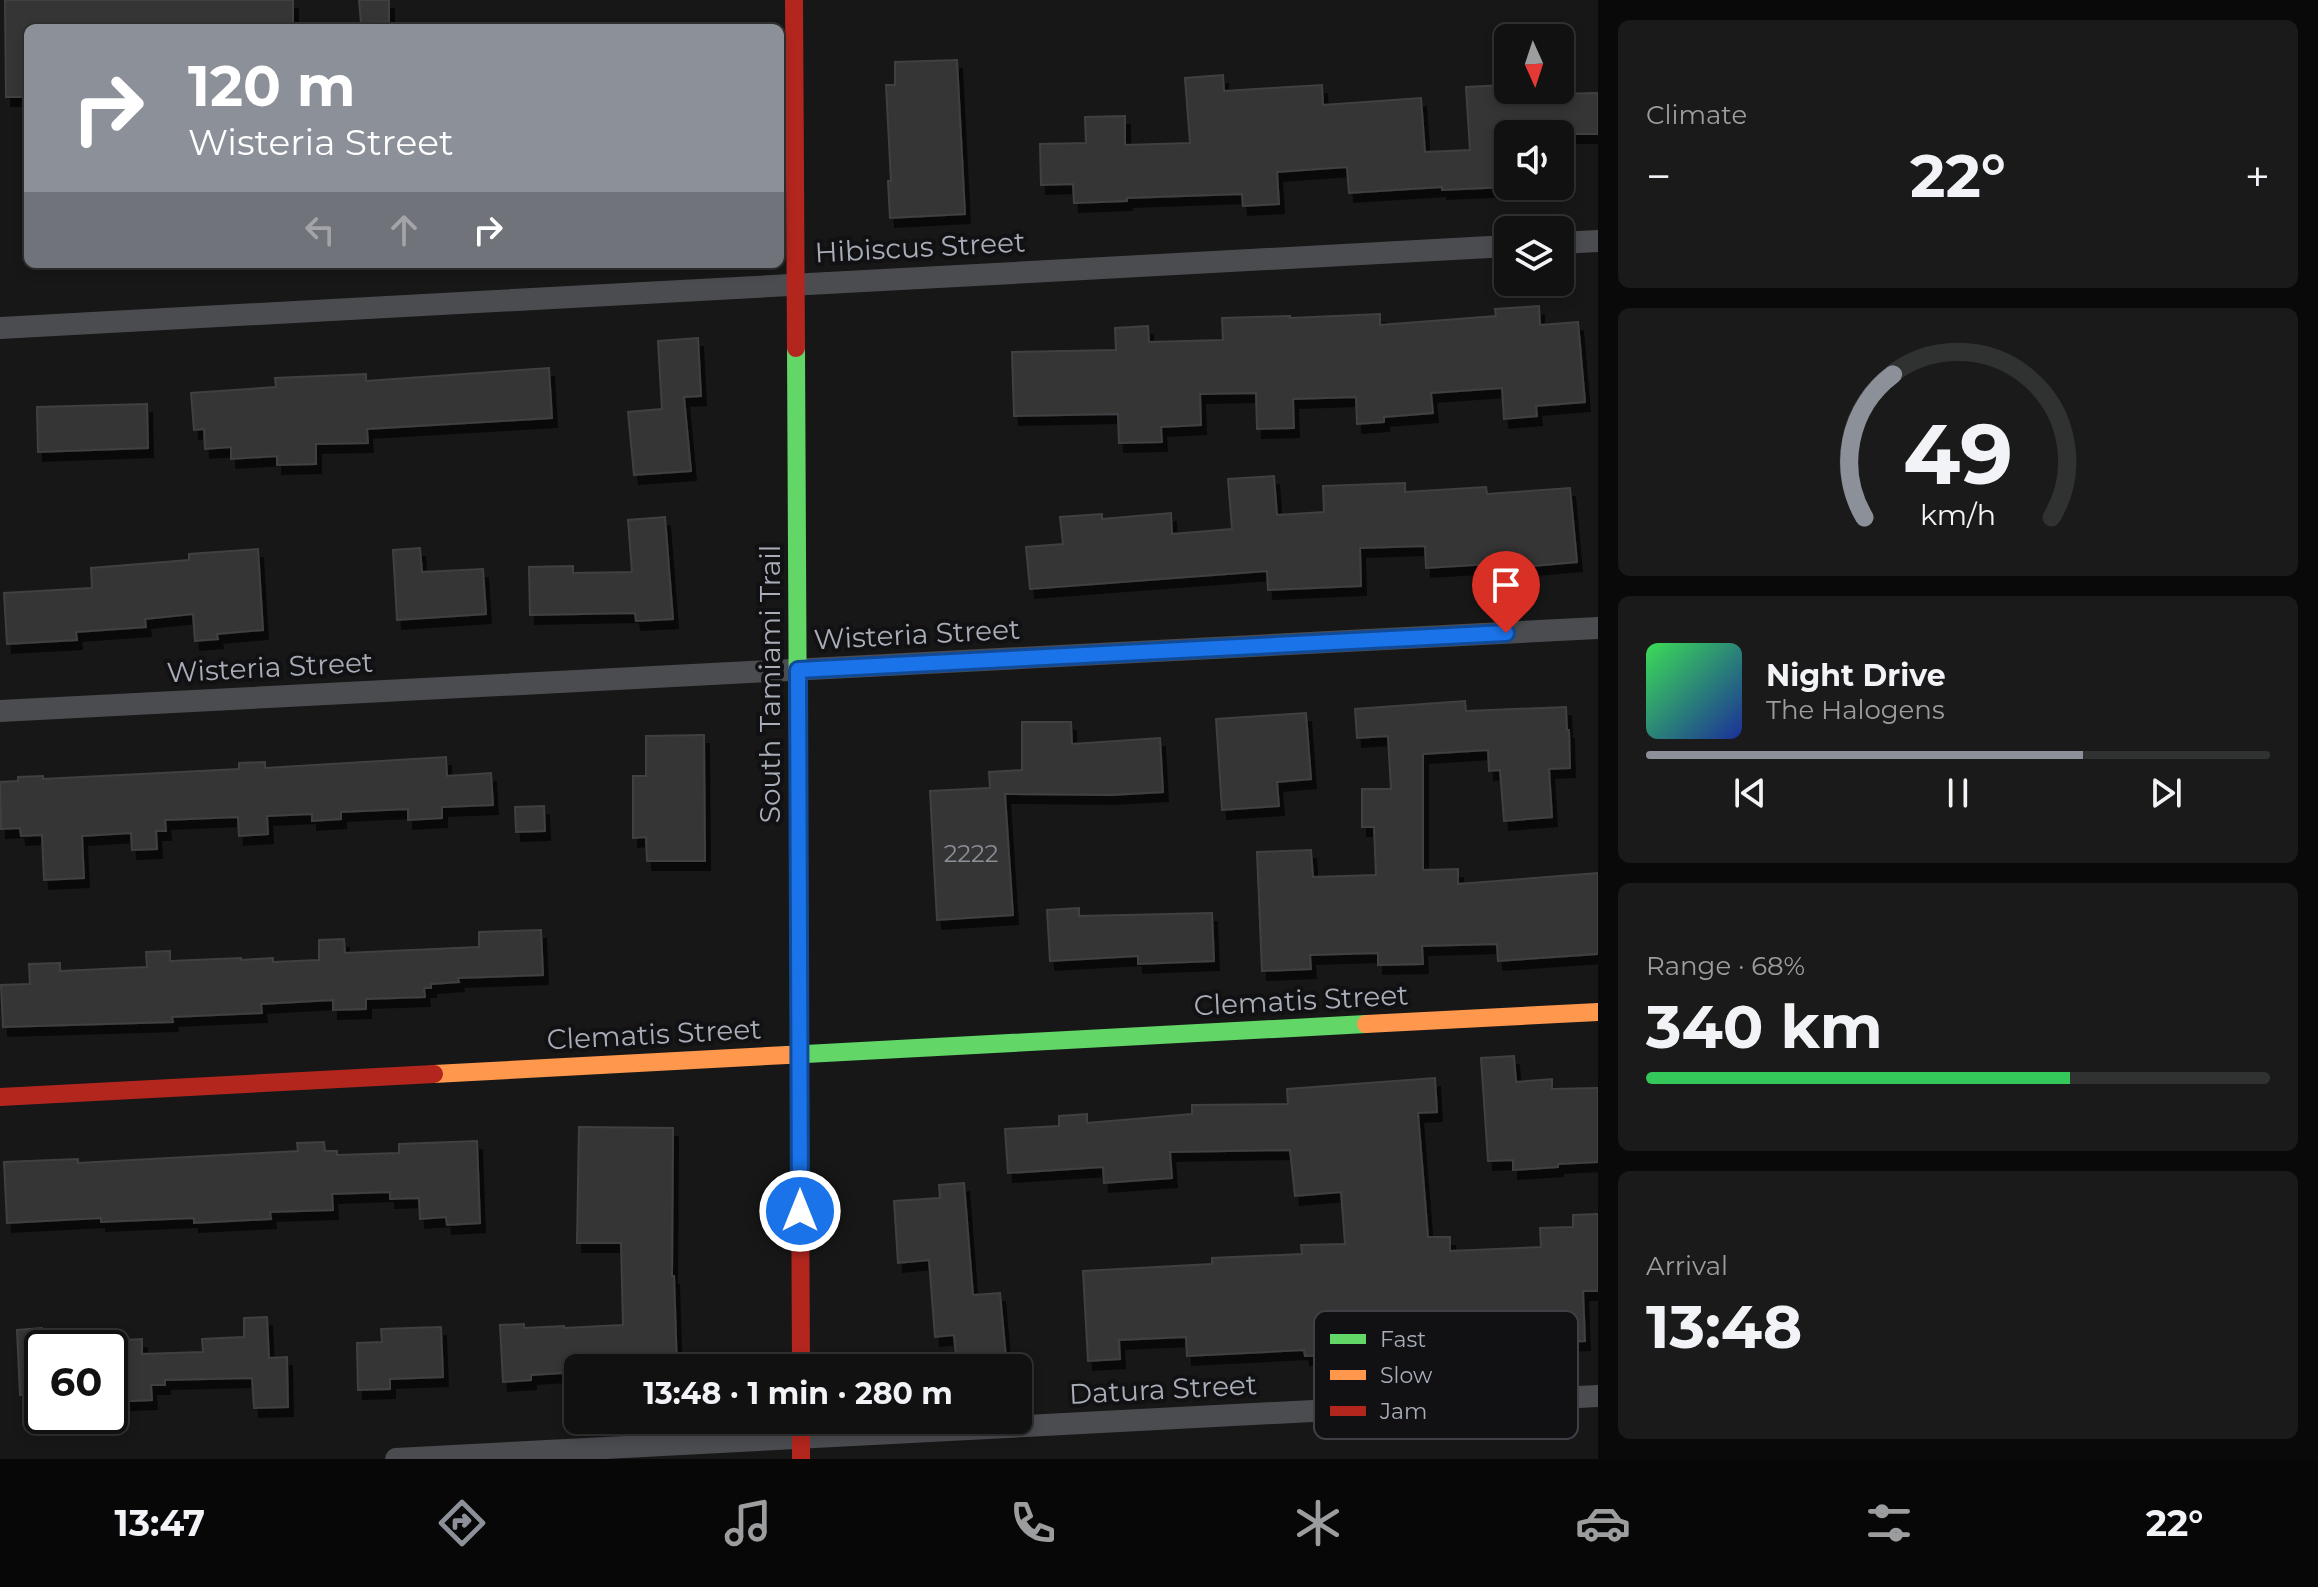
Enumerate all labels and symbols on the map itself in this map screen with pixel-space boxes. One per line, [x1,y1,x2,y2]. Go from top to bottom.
north arrow [1494,24,1574,104]
street label: Hibiscus Street [814,225,1026,269]
street label: South Tamiami Trail [753,545,787,823]
pin [1472,551,1540,633]
street label: Wisteria Street [813,612,1021,656]
street label: Wisteria Street [166,645,374,689]
house number: 2222 [944,839,998,868]
street label: Clematis Street [1193,977,1409,1023]
street label: Clematis Street [546,1011,762,1057]
position arrow [758,1169,842,1253]
legend [1314,1311,1578,1439]
text: Fast [1380,1326,1426,1353]
speed limit sign: 60 [24,1330,128,1434]
text: Slow [1380,1362,1433,1389]
street label: Datura Street [1068,1367,1258,1411]
text: Jam [1379,1398,1427,1425]

